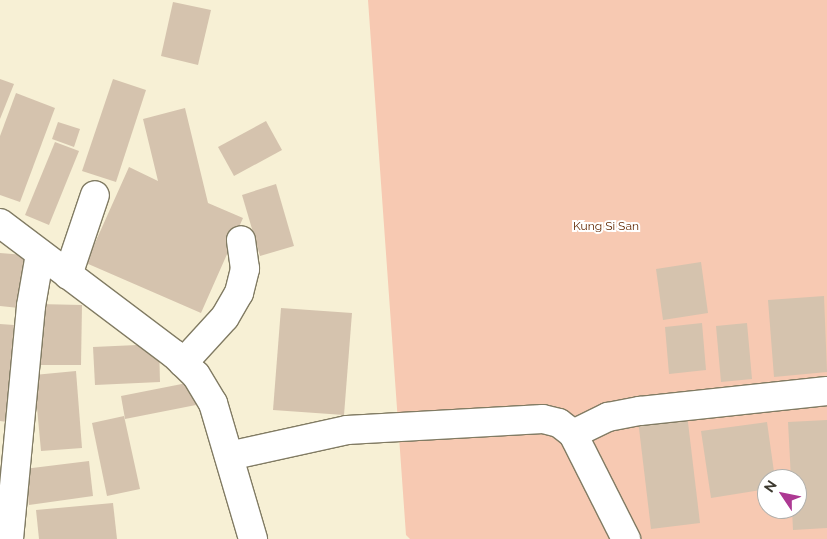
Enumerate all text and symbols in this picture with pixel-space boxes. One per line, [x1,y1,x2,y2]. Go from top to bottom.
park label: Kung Si San [573,220,639,234]
north arrow [757,469,807,519]
text: N [761,477,780,495]

